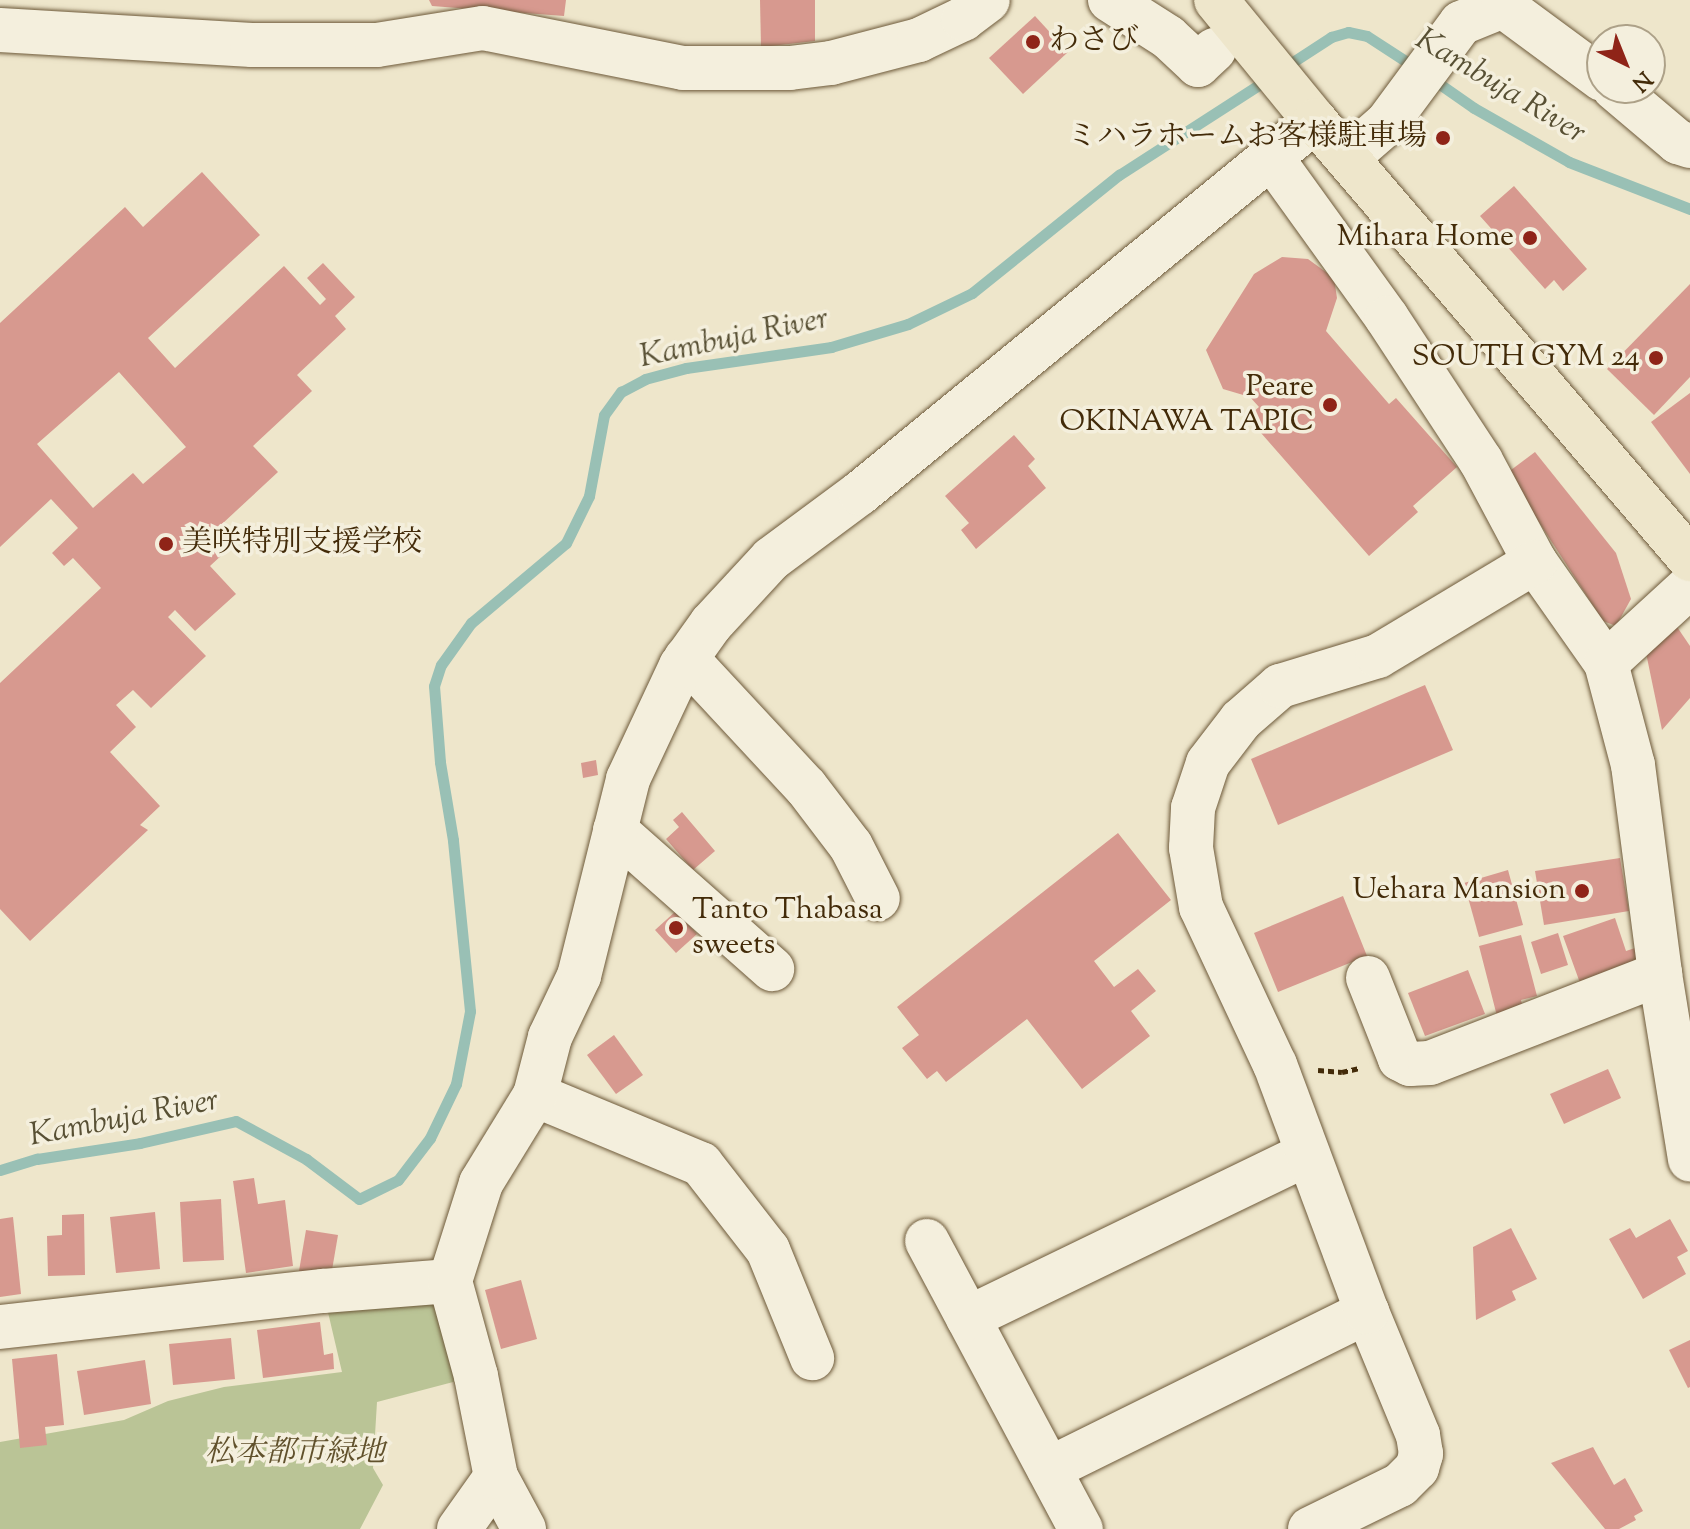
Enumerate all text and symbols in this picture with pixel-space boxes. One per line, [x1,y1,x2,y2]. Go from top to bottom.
water label: Kambuja River [1408,21,1592,153]
place label: わさび [1049,24,1139,60]
north arrow [1586,24,1666,104]
marker: わさび [1024,33,1042,51]
text: N [1624,62,1658,98]
place label: ミハラホームお客様駐車場 [1067,120,1427,156]
marker: ミハラホームお客様駐車場 [1434,129,1452,147]
place label: Mihara Home [1337,220,1514,256]
marker: Mihara Home [1521,229,1539,247]
water label: Kambuja River [636,300,832,378]
place label: SOUTH GYM 24 [1412,340,1640,376]
marker: SOUTH GYM 24 [1647,349,1665,367]
place label: Peare OKINAWA TAPIC [1060,370,1314,440]
marker: Peare OKINAWA TAPIC [1321,396,1339,414]
place label: 美咲特別支援学校 [182,526,422,562]
marker: 美咲特別支援学校 [157,535,175,553]
place label: Uehara Mansion [1352,873,1566,909]
marker: Uehara Mansion [1573,882,1591,900]
place label: Tanto Thabasa sweets [692,893,883,964]
marker: Tanto Thabasa sweets [667,919,685,937]
water label: Kambuja River [26,1082,222,1156]
park label: 松本都市緑地 [205,1436,385,1472]

